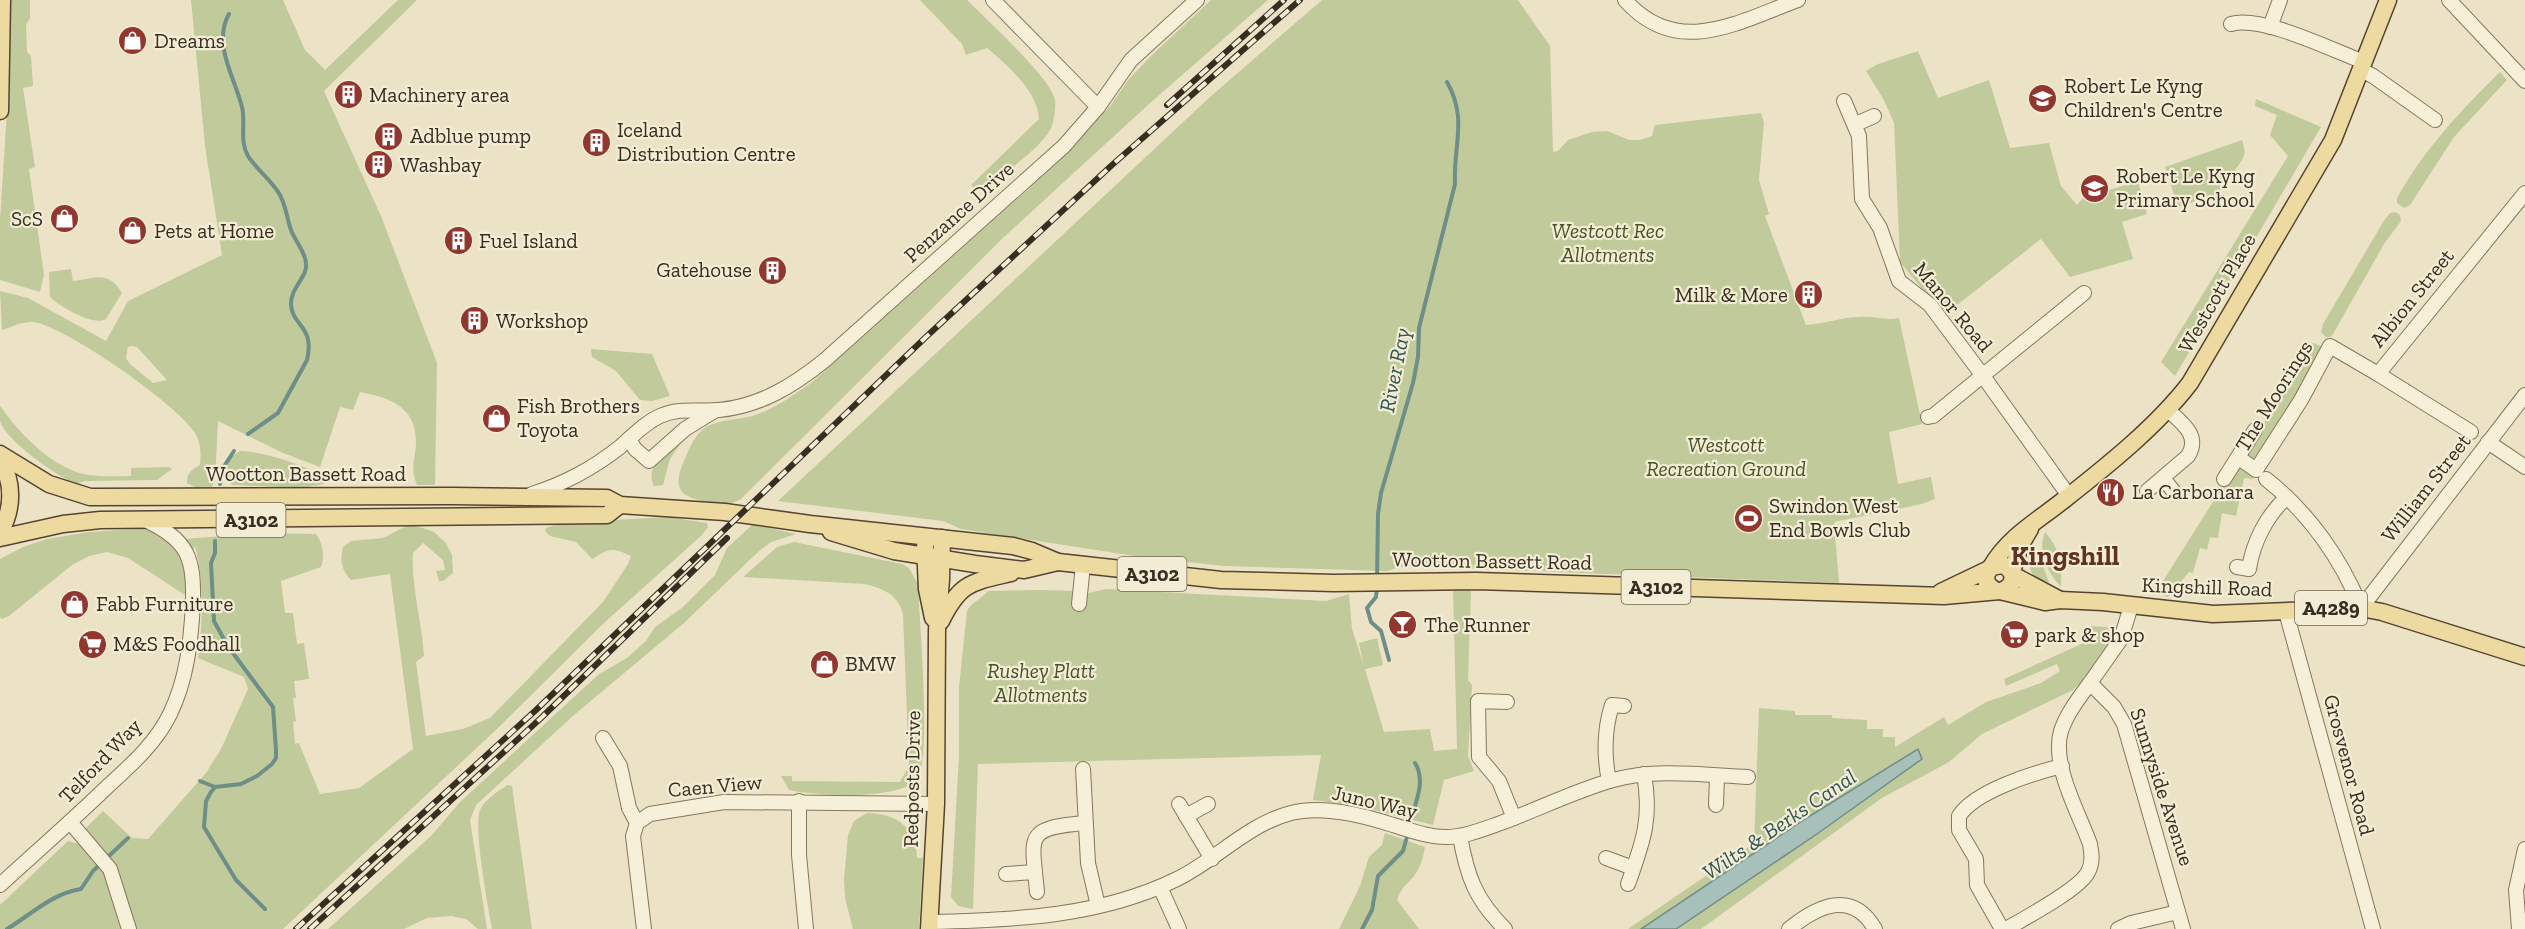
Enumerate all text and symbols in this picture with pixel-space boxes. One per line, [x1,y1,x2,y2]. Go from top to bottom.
shop icon: Dreams [117,25,149,57]
place label: Dreams [154,28,225,53]
place label: Robert Le Kyng Children's Centre [2064,73,2223,122]
building icon: Machinery area [332,79,364,111]
place label: Machinery area [369,82,510,107]
school or university icon: Robert Le Kyng Children's Centre [2027,82,2059,114]
place label: Iceland Distribution Centre [617,117,796,166]
building icon: Adblue pump [373,120,405,152]
place label: Adblue pump [410,123,531,148]
building icon: Iceland Distribution Centre [580,126,612,158]
building icon: Washbay [363,149,395,181]
place label: Washbay [400,152,482,177]
street label: Penzance Drive [899,156,1019,267]
place label: Robert Le Kyng Primary School [2116,163,2255,212]
school or university icon: Robert Le Kyng Primary School [2079,172,2111,204]
shop icon: ScS [48,203,80,235]
place label: ScS [11,206,43,231]
shop icon: Pets at Home [117,215,149,247]
place label: Pets at Home [154,218,274,243]
park label: Westcott Rec Allotments [1552,218,1664,267]
building icon: Fuel Island [442,225,474,257]
place label: Fuel Island [479,228,578,253]
street label: Westcott Place [2172,229,2261,357]
street label: Albion Street [2364,243,2459,352]
building icon: Gatehouse [757,254,789,286]
place label: Gatehouse [656,257,752,282]
street label: Manor Road [1909,257,1999,357]
building icon: Milk & More [1793,279,1825,311]
place label: Milk & More [1675,282,1788,307]
building icon: Workshop [459,305,491,337]
place label: Workshop [496,308,588,333]
water label: River Ray [1373,326,1416,414]
street label: The Moorings [2229,335,2318,456]
place label: Fish Brothers Toyota [517,393,640,442]
shop icon: Fish Brothers Toyota [480,402,512,434]
street label: William Street [2376,428,2476,547]
park label: Westcott Recreation Ground [1646,432,1806,481]
street label: Wootton Bassett Road [206,461,406,486]
restaurant icon: La Carbonara [2095,476,2127,508]
place label: La Carbonara [2132,479,2254,504]
place label: Swindon West End Bowls Club [1769,493,1910,542]
sports icon: Swindon West End Bowls Club [1732,502,1764,534]
road number: A3102 [216,503,286,537]
district label: Kingshill [2010,540,2120,572]
street label: Wootton Bassett Road [1392,546,1593,575]
road number: A3102 [1118,557,1186,591]
road number: A3102 [1622,570,1690,604]
street label: Kingshill Road [2141,572,2273,601]
shop icon: Fabb Furniture [59,588,91,620]
place label: Fabb Furniture [96,591,233,616]
road number: A4289 [2295,591,2367,625]
bar icon: The Runner [1387,609,1419,641]
place label: The Runner [1424,612,1531,637]
supermarket icon: park & shop [1998,619,2030,651]
place label: park & shop [2035,622,2144,647]
supermarket icon: M&S Foodhall [76,628,108,660]
place label: M&S Foodhall [113,631,241,656]
shop icon: BMW [808,648,840,680]
place label: BMW [845,651,896,676]
park label: Rushey Platt Allotments [987,658,1095,707]
street label: Grosvenor Road [2319,692,2380,838]
street label: Sunnyside Avenue [2125,705,2200,869]
street label: Redposts Drive [898,710,925,848]
street label: Telford Way [53,713,146,808]
water label: Wilts & Berks Canal [1697,763,1861,886]
street label: Caen View [667,769,763,802]
street label: Juno Way [1330,780,1421,824]

